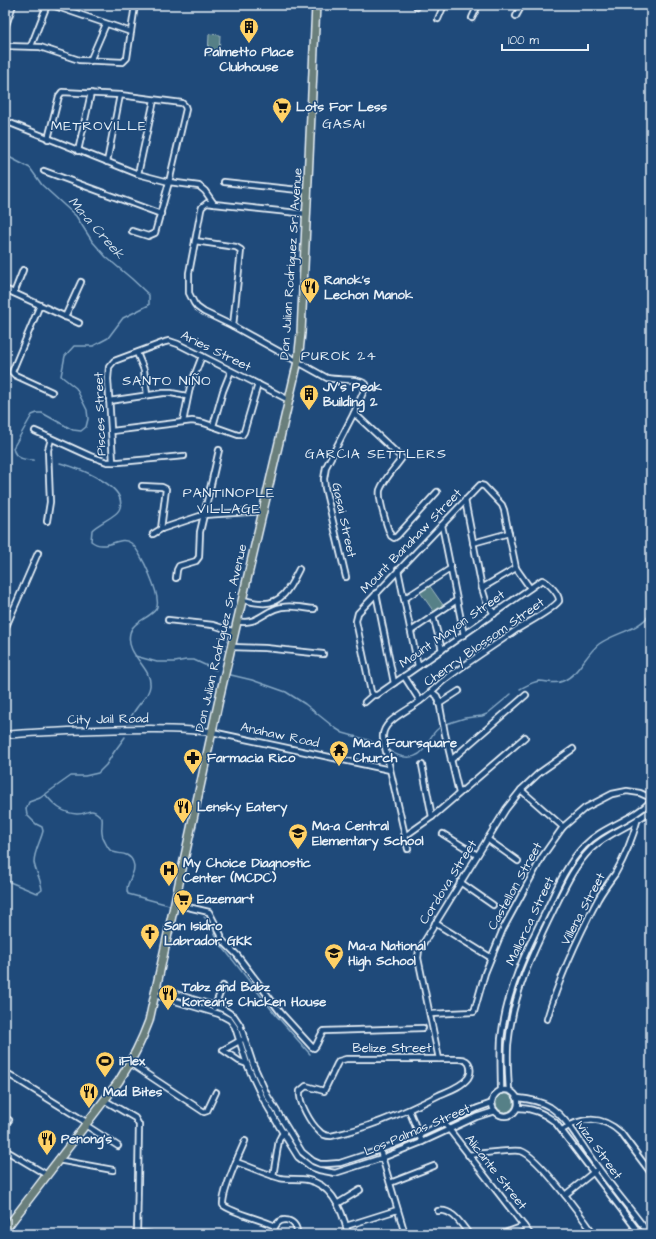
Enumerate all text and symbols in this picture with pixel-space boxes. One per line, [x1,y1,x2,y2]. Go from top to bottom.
building icon: Palmetto Place Clubhouse [238,16,260,44]
scale bar [502,26,588,52]
text: 100 m [508,32,539,49]
place label: Palmetto Place Clubhouse [204,43,294,76]
supermarket icon: Lots For Less [271,96,293,124]
place label: Lots For Less [296,98,388,116]
district label: GASAI [322,114,366,134]
district label: METROVILLE [51,116,147,136]
street label: Don Julian Rodriguez Sr. Avenue [275,167,308,361]
water label: Ma-a Creek [63,192,129,264]
place label: Ranok's Lechon Manok [324,271,414,304]
restaurant icon: Ranok's Lechon Manok [299,276,321,304]
street label: Aries Street [178,326,255,376]
district label: PUROK 24 [301,346,377,366]
street label: Pisces Street [90,371,110,456]
district label: SANTO NIÑO [122,371,212,391]
place label: JV's Peak Building 2 [322,378,383,413]
building icon: JV's Peak Building 2 [298,383,320,411]
district label: GARCIA SETTLERS [305,444,447,464]
street label: Gasai Street [327,481,361,560]
district label: PANTINOPLE VILLAGE [183,483,275,519]
street label: Mount Banahaw Street [356,484,466,597]
street label: Don Julian Rodriguez Sr. Avenue [191,542,252,734]
street label: Mount Mayon Street [396,585,510,673]
street label: Cherry Blossom Street [420,593,549,691]
street label: City Jail Road [67,709,149,730]
street label: Anahaw Road [239,718,321,752]
place label: Ma-a Foursquare Church [353,734,457,767]
temple icon: Ma-a Foursquare Church [328,739,350,767]
pharmacy icon: Farmacia Rico [182,747,204,775]
place label: Farmacia Rico [207,749,296,767]
restaurant icon: Lensky Eatery [172,796,194,824]
place label: Lensky Eatery [197,798,288,817]
place label: Ma-a Central Elementary School [312,817,424,851]
school or university icon: Ma-a Central Elementary School [287,822,309,850]
street label: Cordova Street [415,836,482,928]
street label: Castellon Street [483,838,547,933]
place label: My Choice Diagnostic Center (MCDC) [183,854,312,887]
hospital icon: My Choice Diagnostic Center (MCDC) [158,859,180,887]
street label: Villena Street [556,869,610,948]
street label: Mallorca Street [502,873,559,968]
supermarket icon: Eazemart [172,888,194,916]
place label: Eazemart [197,890,255,908]
place label: San Isidro Labrador GKK [163,917,252,950]
church icon: San Isidro Labrador GKK [139,922,161,950]
place label: Ma-a National High School [348,937,426,972]
school or university icon: Ma-a National High School [323,942,345,970]
place label: Tabz and Babz Korean's Chicken House [181,978,326,1011]
restaurant icon: Tabz and Babz Korean's Chicken House [157,983,179,1011]
street label: Belize Street [352,1039,432,1057]
sports icon: iFlex [94,1050,116,1078]
place label: iFlex [119,1052,146,1070]
restaurant icon: Mad Bites [78,1081,100,1109]
place label: Mad Bites [103,1083,163,1101]
street label: Los Palmas Street [361,1099,473,1160]
street label: Iviza Street [571,1117,627,1184]
restaurant icon: Penong's [36,1128,58,1156]
place label: Penong's [61,1130,112,1150]
street label: Alicante Street [461,1130,532,1214]

